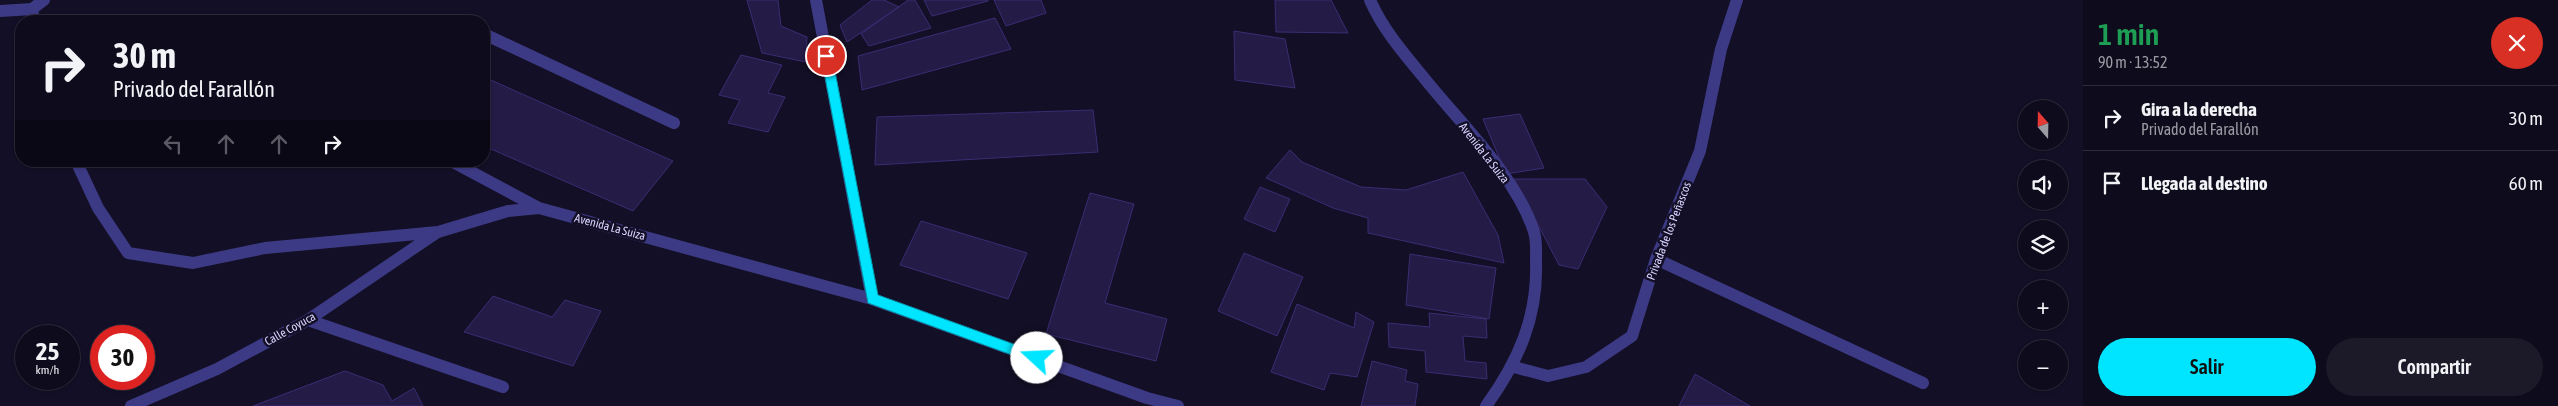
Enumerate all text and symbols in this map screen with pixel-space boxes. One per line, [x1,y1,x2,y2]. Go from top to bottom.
text: 1 min [2098,17,2159,51]
button: close [2491,17,2543,69]
icon: right [30,35,95,100]
text: 30 m [113,35,176,75]
pin [805,35,847,77]
icon: arrive [812,42,840,70]
text: 90 m · 13:52 [2098,53,2168,71]
text: Privado del Farallón [113,76,275,102]
text: Gira a la derecha [2141,98,2257,120]
north arrow [2018,100,2068,150]
map controls [2018,100,2068,390]
icon: right [2098,104,2126,132]
text: 30 m [2509,107,2543,129]
street label: Avenida La Suiza [1456,120,1512,186]
text: Privado del Farallón [2141,120,2259,138]
icon: left [159,130,187,158]
icon: ahead [212,130,240,158]
icon: ahead [265,130,293,158]
icon: right [318,130,346,158]
button: sound [2018,160,2068,210]
icon: arrive [2098,169,2126,197]
text: Llegada al destino [2141,172,2268,194]
text: 60 m [2509,172,2543,194]
street label: Privada de los Peñascos [1644,180,1694,282]
street label: Avenida La Suiza [573,211,647,243]
button: layers [2018,220,2068,270]
button: + [2018,280,2068,330]
street label: Calle Coyuca [262,309,318,349]
speed limit sign: 30 [90,325,155,390]
position arrow [1010,331,1062,383]
text: 25 [36,337,59,365]
button: Salir [2098,338,2316,396]
button: Compartir [2326,338,2543,396]
button: − [2018,340,2068,390]
text: km/h [36,363,59,377]

